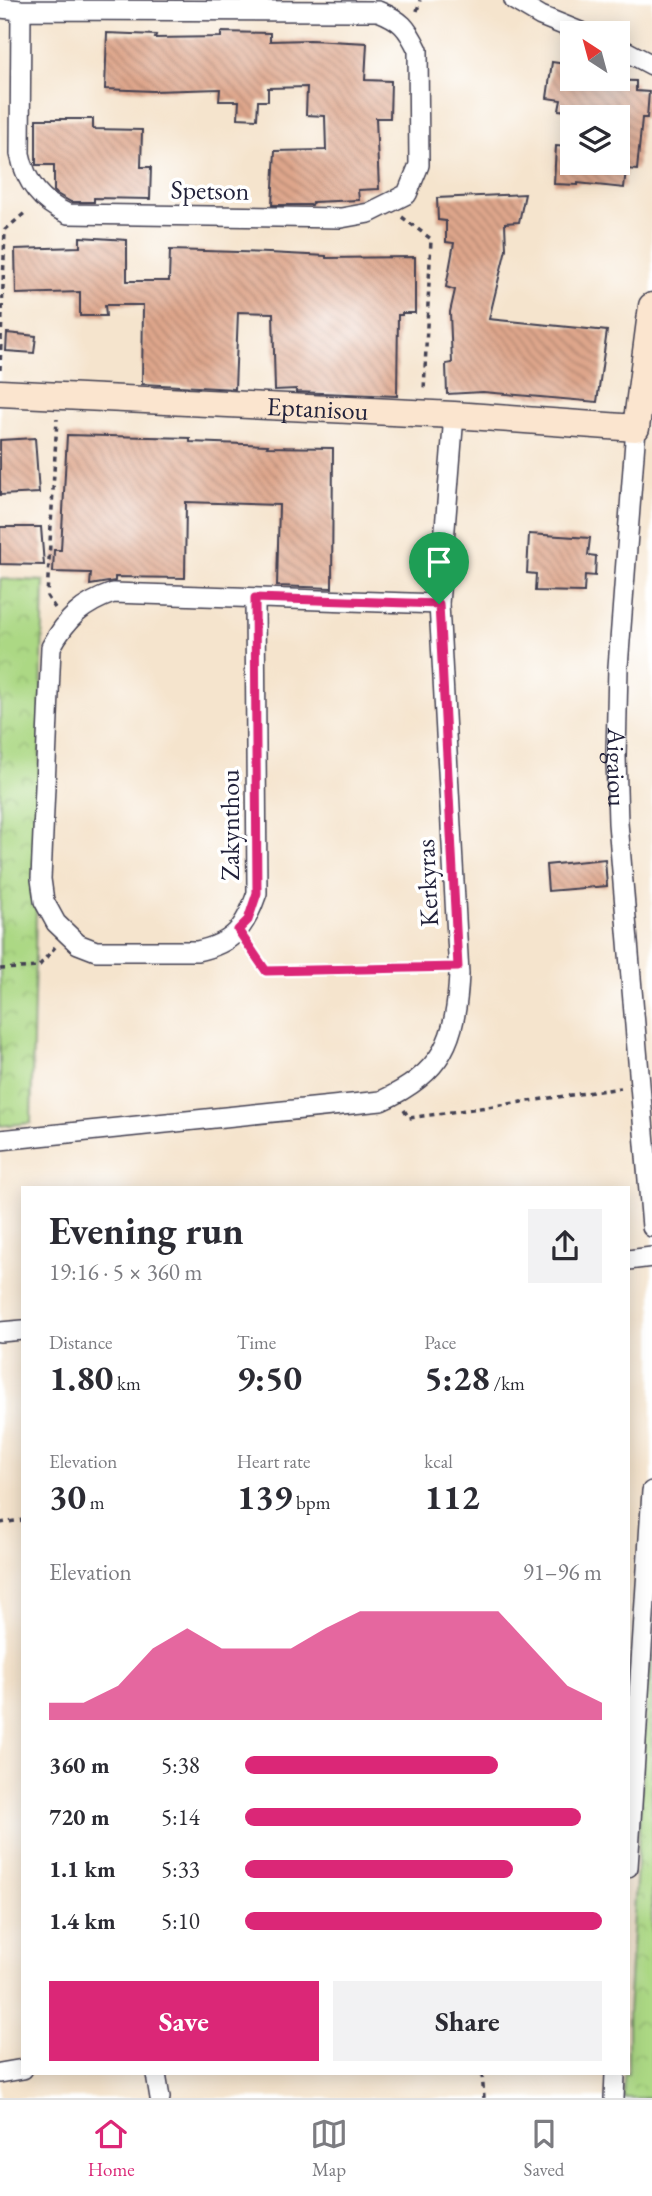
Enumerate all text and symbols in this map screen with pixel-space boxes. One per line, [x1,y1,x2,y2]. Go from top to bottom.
north arrow [560,21,630,91]
map controls [560,21,630,175]
button: layers [560,105,630,175]
street label: Spetson [170,172,250,208]
street label: Eptanisou [266,389,370,428]
pin [409,532,469,604]
icon: arrive [420,543,458,581]
street label: Aigaiou [599,726,635,808]
street label: Zakynthou [213,769,247,881]
street label: Kerkyras [408,838,446,928]
text: Evening run [49,1206,244,1255]
button: share [528,1209,602,1283]
text: 19:16 · 5 × 360 m [49,1257,202,1287]
text: Distance [49,1330,112,1355]
text: Time [237,1330,276,1355]
text: Pace [424,1330,456,1355]
text: 1.80 [49,1355,113,1400]
text: 9:50 [237,1355,302,1400]
text: 5:28 [424,1355,490,1400]
text: km [113,1371,141,1396]
text: /km [490,1371,525,1396]
text: Elevation [49,1449,117,1474]
text: Heart rate [237,1449,310,1474]
text: kcal [424,1449,453,1474]
text: 30 [49,1474,86,1519]
text: 139 [237,1474,292,1519]
text: 112 [424,1474,480,1519]
text: m [86,1490,105,1515]
text: bpm [292,1490,330,1515]
text: Elevation [49,1557,132,1587]
text: 91–96 m [523,1557,602,1587]
text: 360 m [49,1750,110,1780]
text: 5:38 [161,1750,200,1780]
text: 720 m [49,1802,110,1832]
text: 5:14 [161,1802,200,1832]
text: 1.1 km [49,1854,116,1884]
text: 5:33 [161,1854,200,1884]
text: 1.4 km [49,1906,116,1936]
text: 5:10 [161,1906,200,1936]
button: Save [49,1981,319,2061]
button: Share [333,1981,602,2061]
tab: Home [88,2115,135,2182]
tab: Map [310,2115,348,2182]
tab: Saved [524,2115,564,2182]

